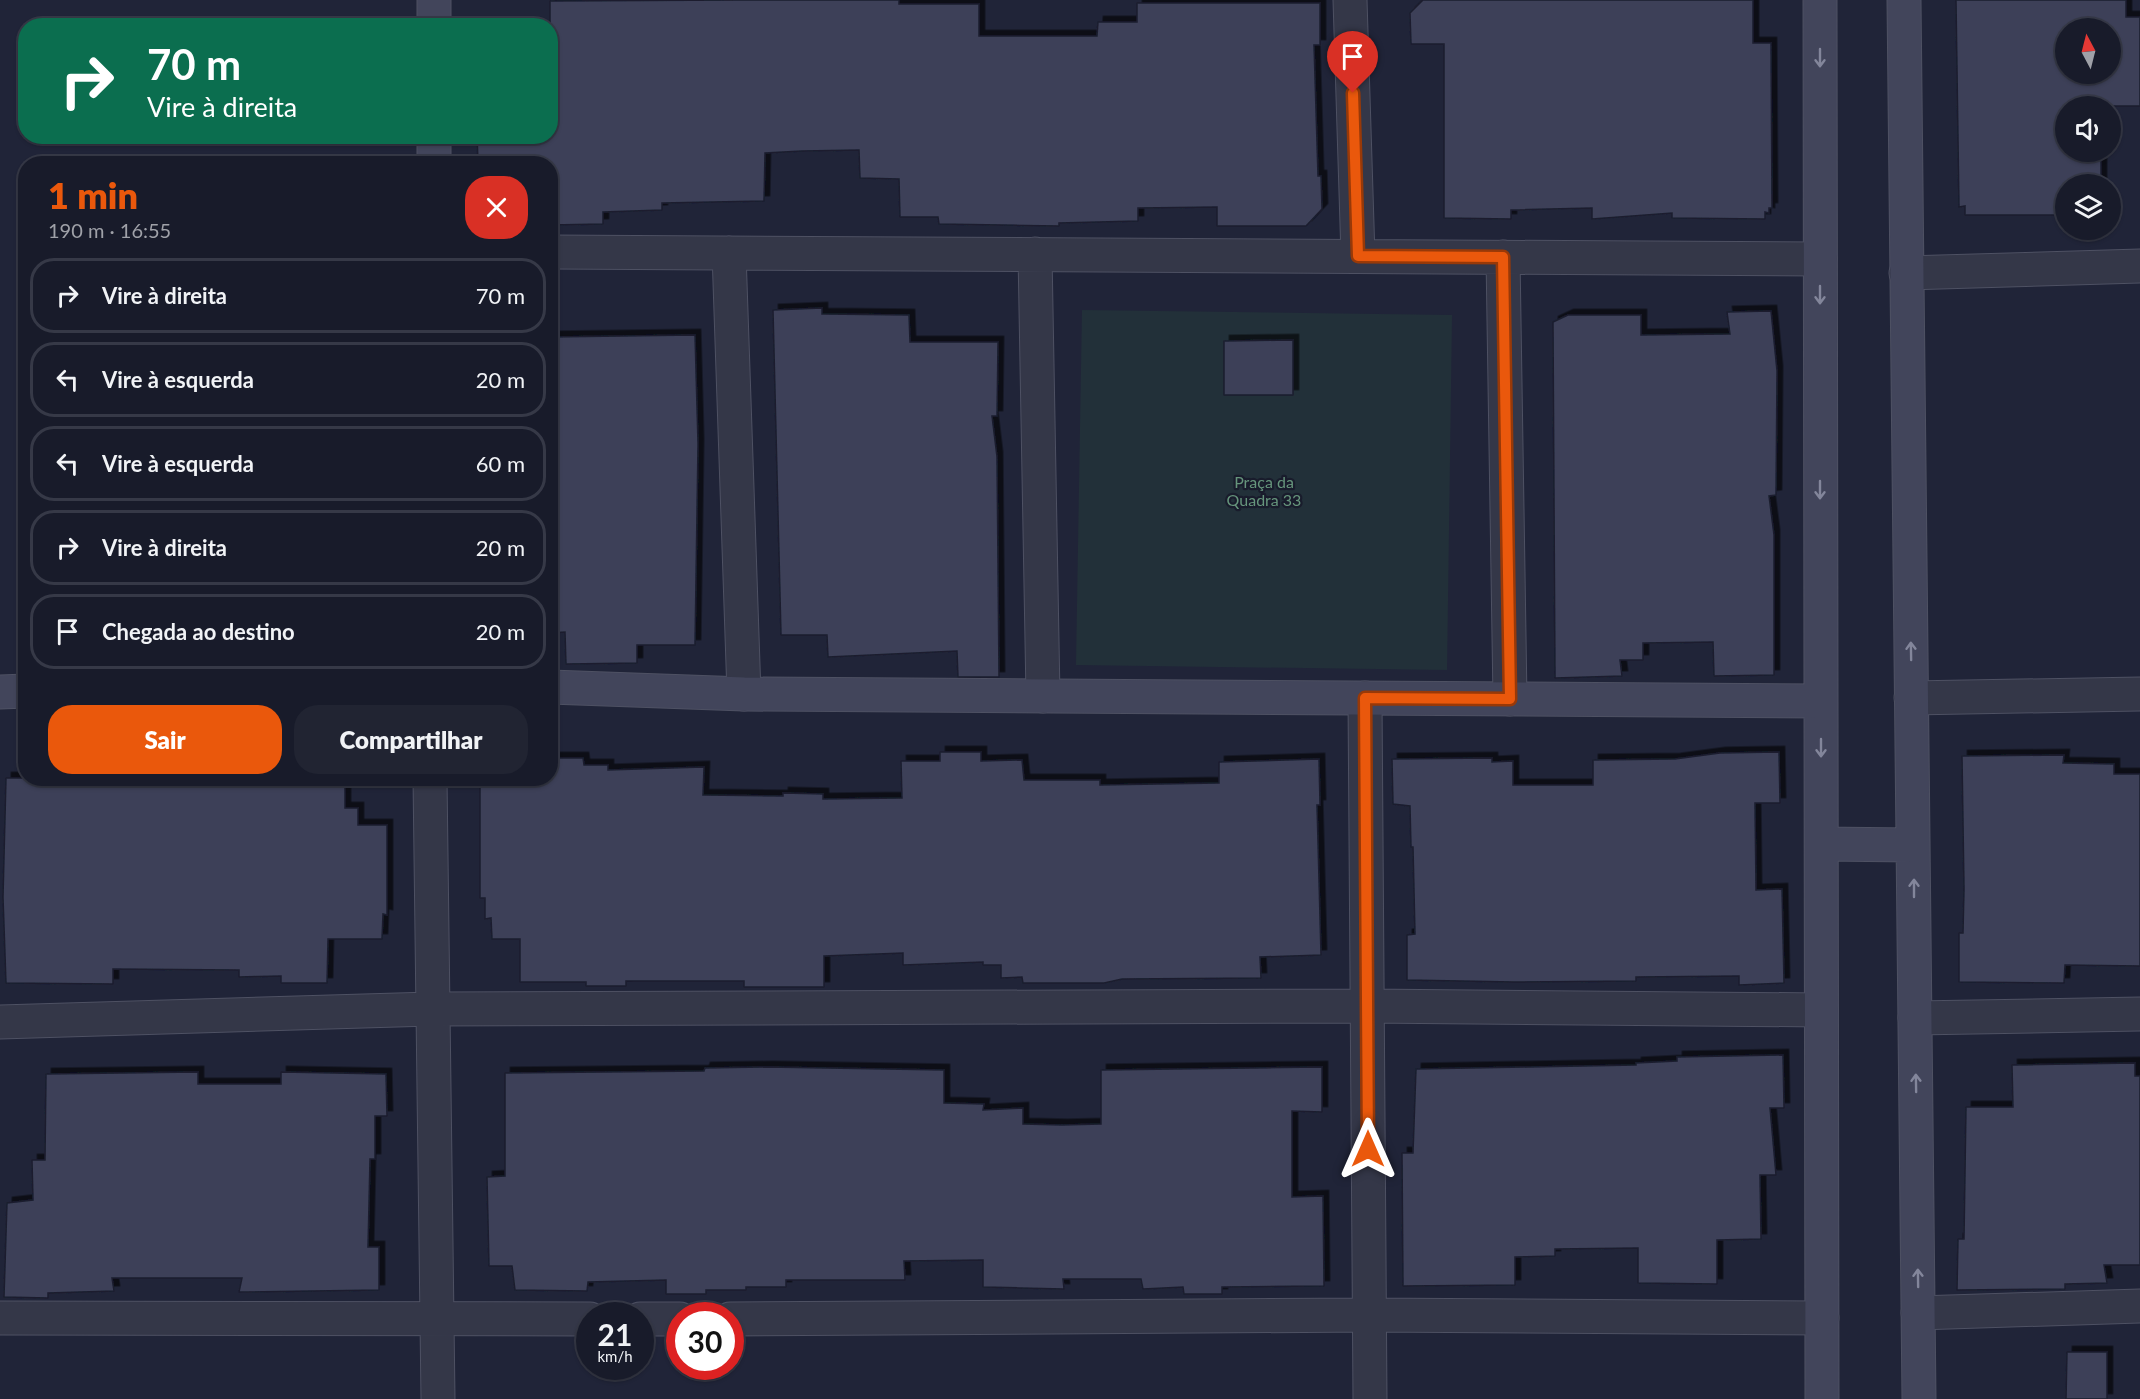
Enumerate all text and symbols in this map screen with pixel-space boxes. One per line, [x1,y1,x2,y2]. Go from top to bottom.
north arrow [2055,18,2121,84]
map controls [2055,18,2121,240]
pin [1327,31,1378,93]
text: 70 m [147,39,241,89]
icon: arrive [1336,40,1369,73]
icon: right [48,42,126,120]
one-way arrow [1814,48,1826,68]
text: Vire à direita [147,90,297,123]
button: sound [2055,96,2121,162]
text: 1 min [48,173,138,217]
button: layers [2055,174,2121,240]
button: close [465,176,528,239]
text: 190 m · 16:55 [48,218,171,242]
icon: right [51,279,84,312]
text: Vire à direita [102,282,227,309]
text: 70 m [476,282,525,309]
one-way arrow [1814,285,1826,305]
icon: left [51,363,84,396]
text: Vire à esquerda [102,366,254,393]
text: 20 m [476,366,525,393]
icon: left [51,447,84,480]
text: Vire à esquerda [102,450,254,477]
text: 60 m [476,450,525,477]
park label: Praça da Quadra 33 [1227,472,1301,509]
one-way arrow [1815,480,1826,500]
icon: right [51,531,84,564]
text: Vire à direita [102,534,227,561]
text: 20 m [476,534,525,561]
icon: arrive [51,615,84,648]
text: Chegada ao destino [102,618,295,645]
text: 20 m [476,618,525,645]
one-way arrow [1905,641,1917,661]
button: Sair [48,705,282,774]
button: Compartilhar [294,705,528,774]
one-way arrow [1815,738,1827,758]
one-way arrow [1908,878,1920,898]
one-way arrow [1910,1073,1921,1093]
position arrow [1336,1117,1400,1181]
one-way arrow [1912,1268,1924,1288]
speed limit sign: 30 [666,1302,744,1380]
text: 21 [598,1316,632,1352]
text: km/h [597,1347,633,1365]

